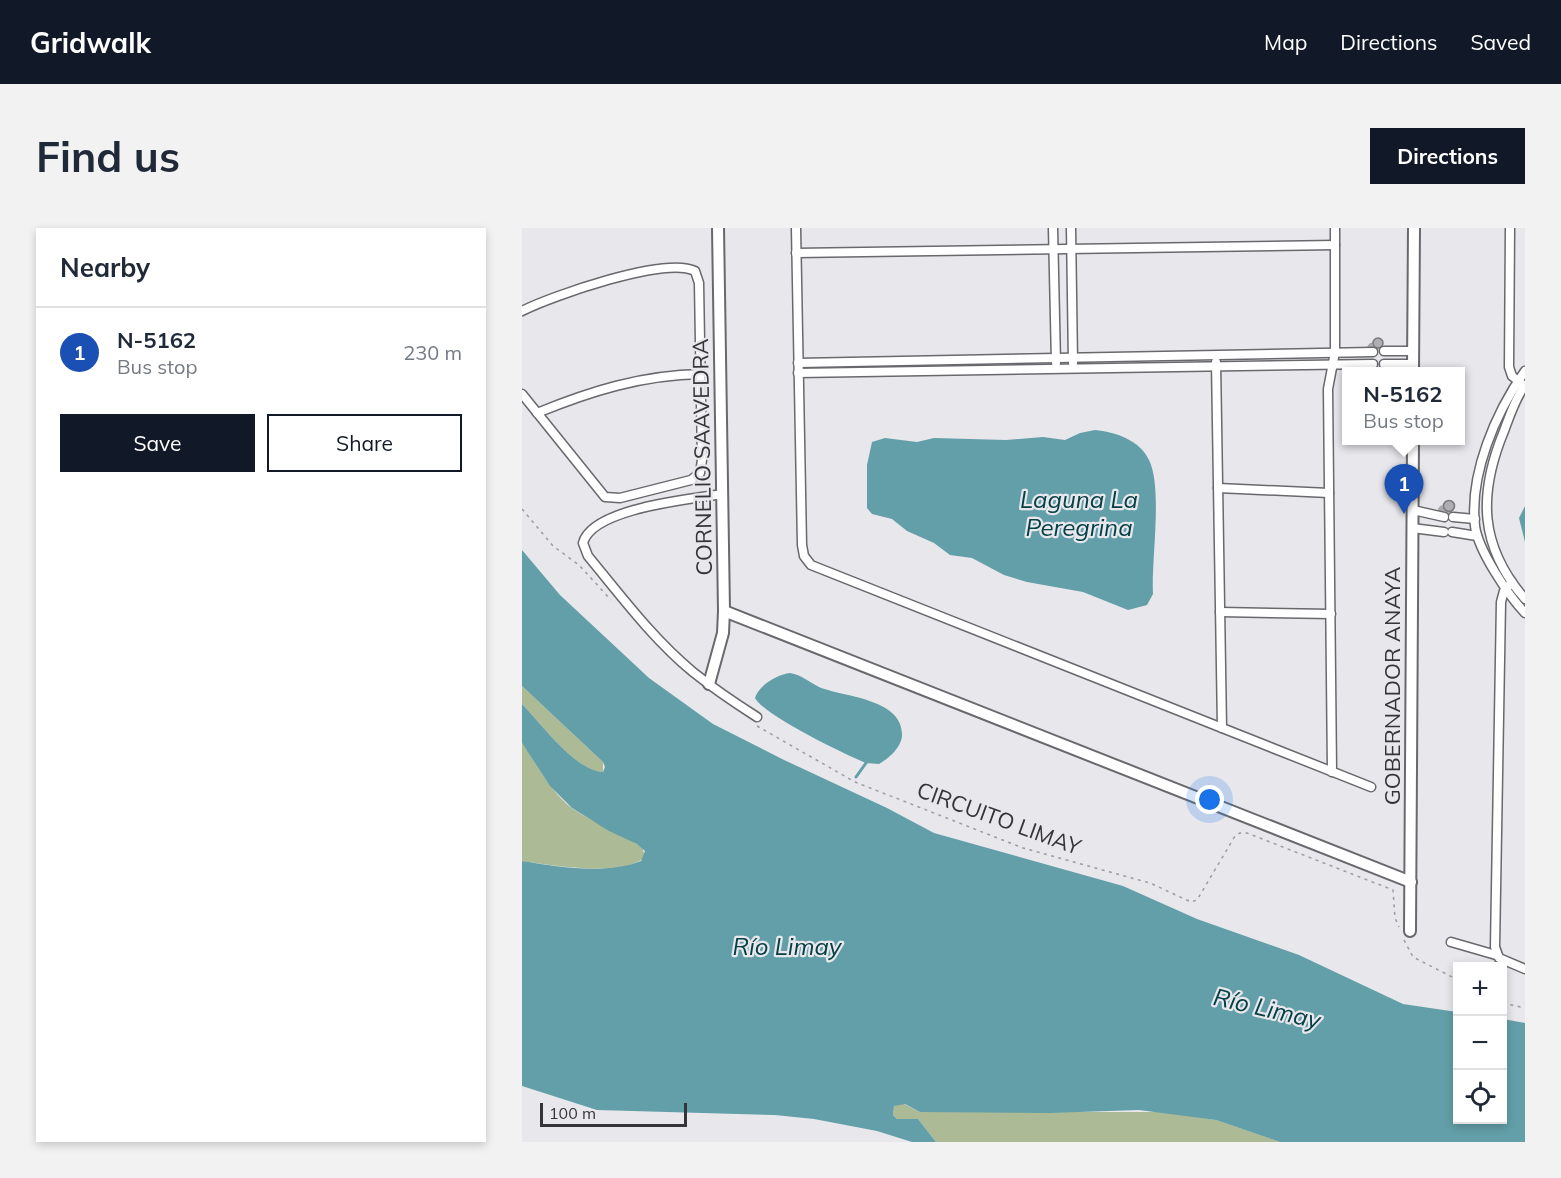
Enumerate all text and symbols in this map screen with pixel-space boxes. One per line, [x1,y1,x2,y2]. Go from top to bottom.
text: Gridwalk [30,25,151,60]
text: Map [1264,29,1307,55]
text: Directions [1340,29,1437,55]
text: Saved [1470,29,1531,55]
button: Directions [1370,128,1525,184]
text: Find us [36,130,180,183]
text: Nearby [60,251,150,284]
text: N-5162 [117,326,196,354]
street label: CORNELIO SAAVEDRA [686,338,718,576]
text: 1 [74,340,86,365]
text: 230 m [403,340,462,365]
text: Bus stop [117,354,197,379]
popup [1342,367,1465,445]
text: N-5162 [1363,380,1442,408]
text: Bus stop [1363,408,1444,433]
button: Save [60,414,255,472]
button: Share [267,414,462,472]
pin: 1 [1384,464,1424,514]
water label: Laguna La Peregrina [1020,484,1138,542]
street label: GOBERNADOR ANAYA [1378,567,1406,805]
street label: CIRCUITO LIMAY [913,775,1085,861]
your location [1195,785,1224,814]
water label: Río Limay [732,931,843,961]
map controls [1453,962,1507,1124]
button: + [1453,962,1507,1016]
water label: Río Limay [1211,981,1325,1035]
button: − [1453,1016,1507,1070]
button: locate [1453,1070,1507,1124]
scale bar [540,1100,687,1128]
text: 100 m [549,1103,596,1123]

